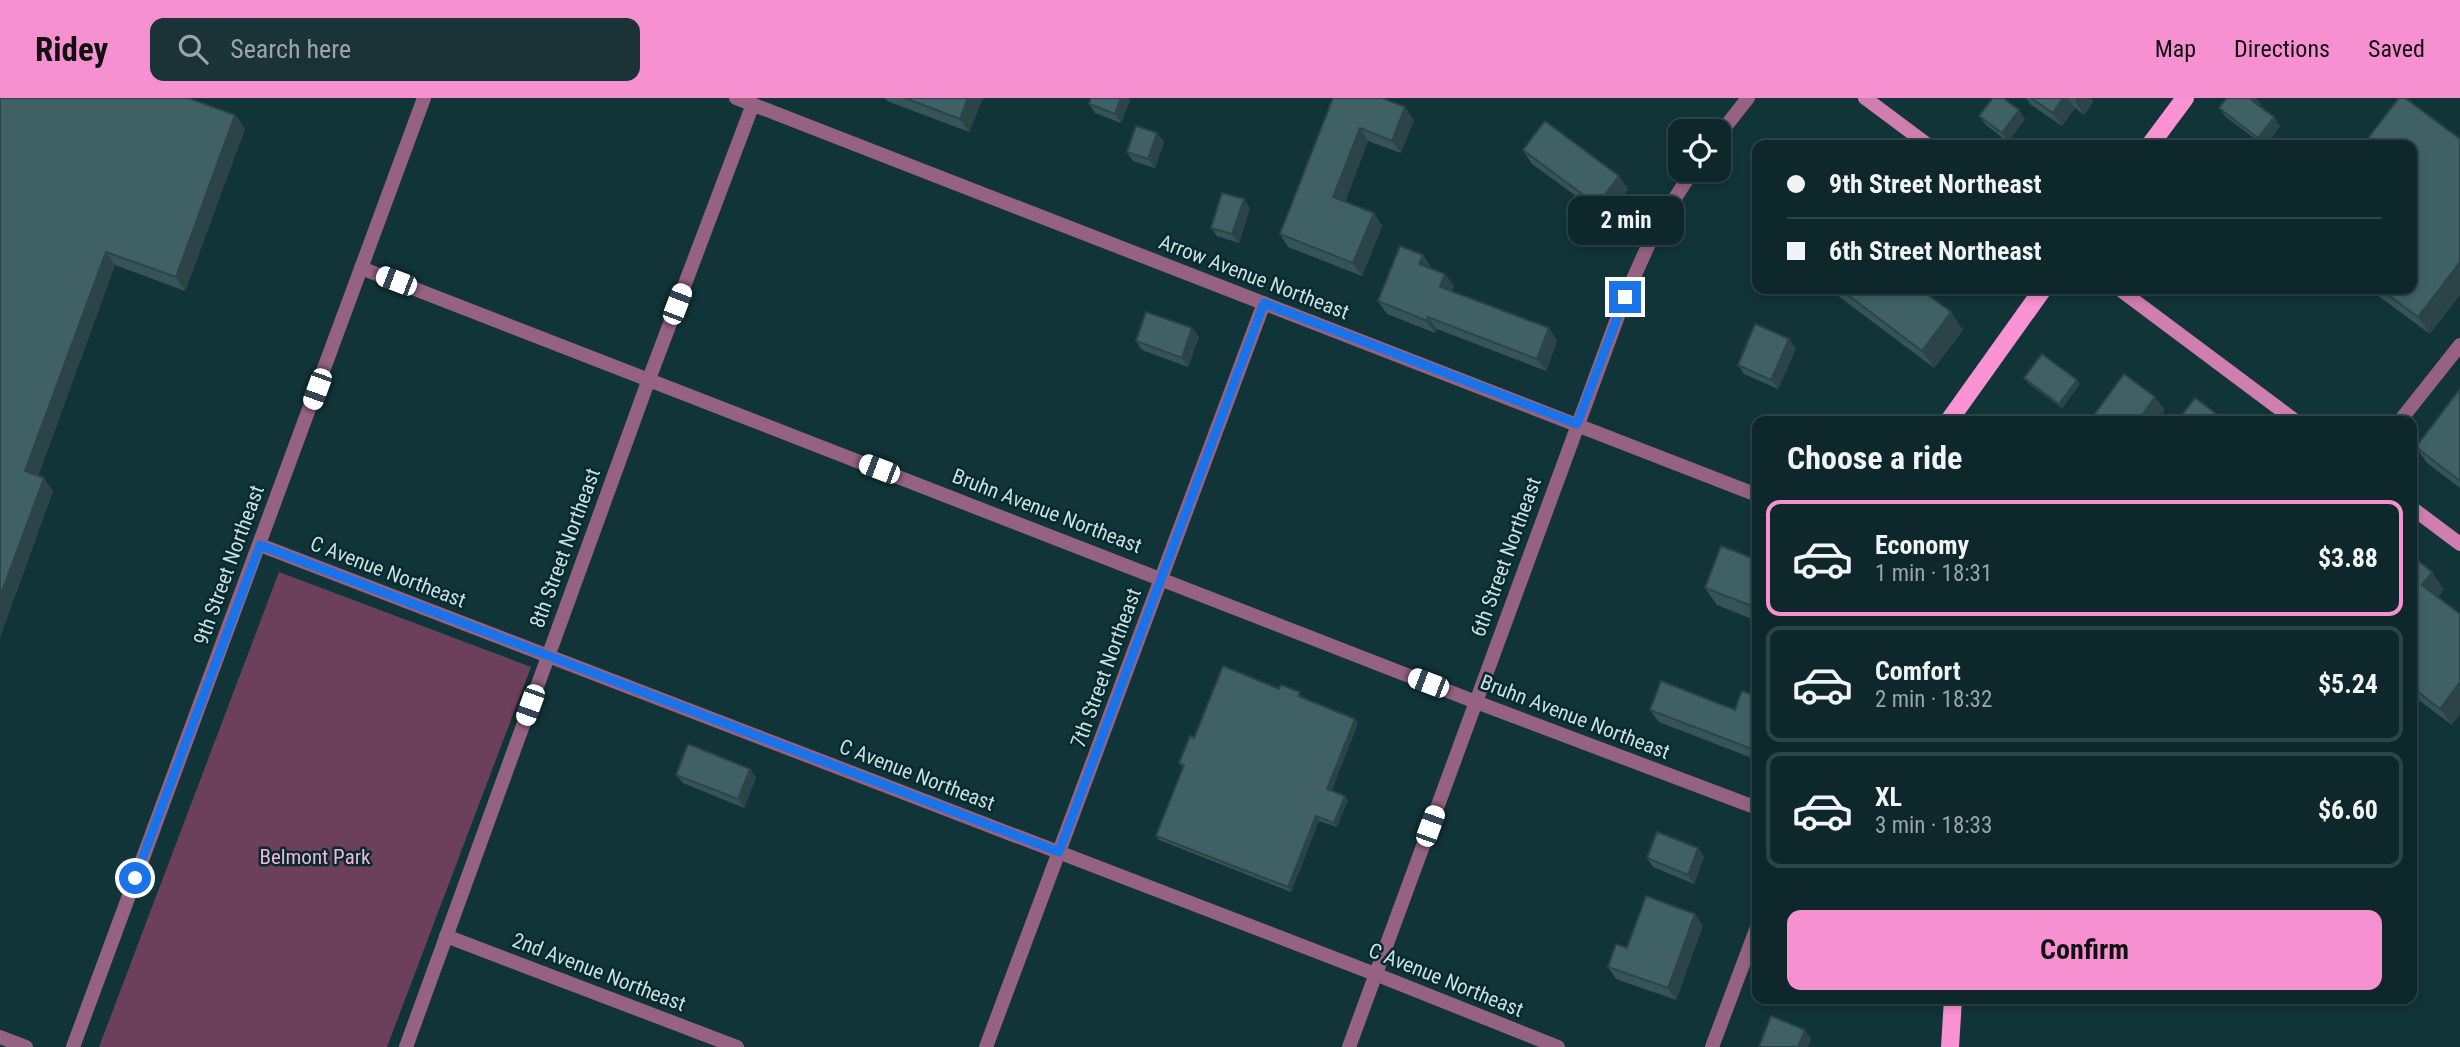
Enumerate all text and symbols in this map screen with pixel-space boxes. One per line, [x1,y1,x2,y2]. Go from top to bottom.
search box [150,18,640,81]
text: Ridey [35,30,108,69]
icon: search [174,30,212,68]
text: Search here [230,34,351,64]
text: Map [2155,35,2196,63]
text: Directions [2234,35,2330,63]
text: Saved [2368,35,2425,63]
map controls [1668,119,1731,182]
button: locate [1668,119,1731,182]
text: 9th Street Northeast [1829,169,2041,199]
callout: 2 min [1567,195,1683,244]
text: 2 min [1600,207,1652,234]
street label: Arrow Avenue Northeast [1156,230,1352,324]
text: 6th Street Northeast [1829,236,2041,266]
car [373,264,420,298]
car [660,281,695,327]
route end [1609,281,1641,313]
car [300,366,335,412]
text: Choose a ride [1787,439,1962,477]
car [856,452,903,486]
street label: Bruhn Avenue Northeast [949,464,1145,558]
street label: 8th Street Northeast [525,465,605,631]
street label: 6th Street Northeast [1466,474,1546,640]
street label: 9th Street Northeast [189,482,269,648]
icon: car [1791,527,1854,590]
text: Economy [1875,530,1969,560]
street label: C Avenue Northeast [307,531,469,613]
text: $3.88 [2318,543,2378,573]
text: 1 min · 18:31 [1875,560,1992,587]
street label: 7th Street Northeast [1066,585,1146,751]
icon: car [1791,653,1854,716]
text: Comfort [1875,656,1961,686]
car [1405,666,1452,700]
text: $5.24 [2318,669,2378,699]
street label: Bruhn Avenue Northeast [1477,670,1673,764]
car [513,682,548,728]
text: 2 min · 18:32 [1875,686,1992,713]
street label: C Avenue Northeast [836,734,998,816]
icon: car [1791,779,1854,842]
text: XL [1875,782,1902,812]
text: $6.60 [2318,795,2378,825]
car [1413,803,1448,849]
text: 3 min · 18:33 [1875,812,1992,839]
park label: Belmont Park [259,845,371,869]
route start [119,862,151,894]
button: Confirm [1787,910,2382,990]
street label: 2nd Avenue Northeast [509,928,689,1016]
street label: C Avenue Northeast [1365,938,1527,1022]

